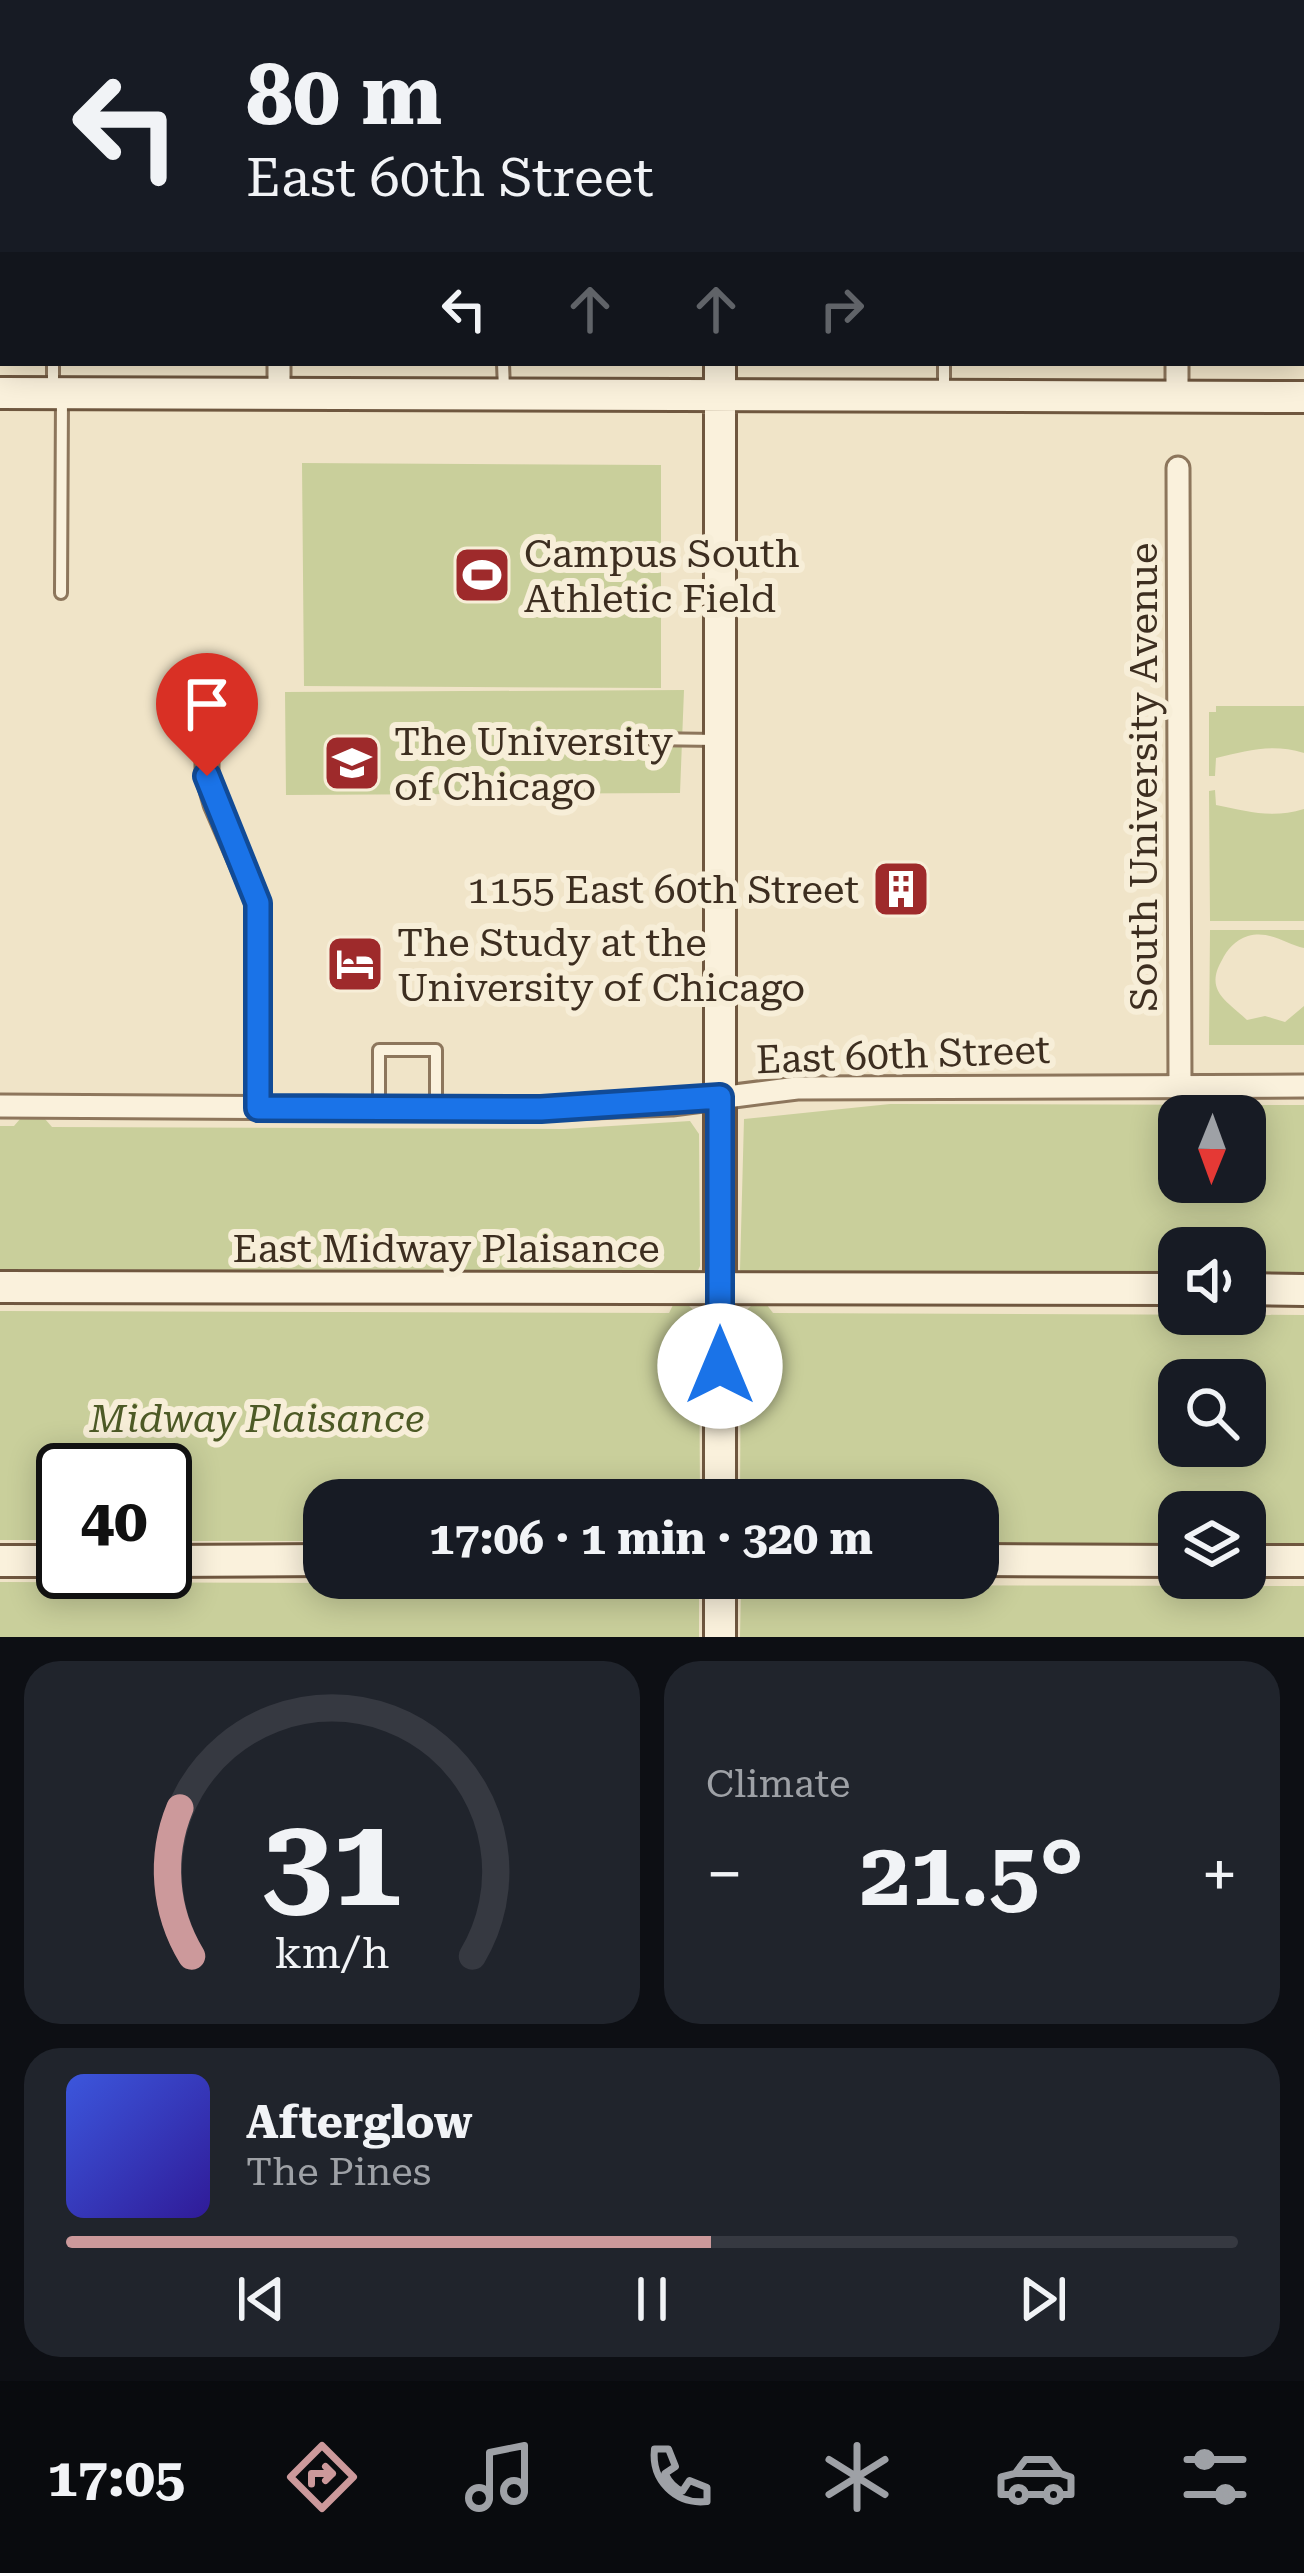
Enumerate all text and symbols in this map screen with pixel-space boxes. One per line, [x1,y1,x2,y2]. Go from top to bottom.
text: 80 m [246,46,442,144]
icon: left [48,48,204,204]
text: East 60th Street [246,146,654,209]
icon: left [431,276,497,342]
icon: ahead [557,276,623,342]
icon: ahead [683,276,749,342]
icon: right [809,276,875,342]
place label: Campus South Athletic Field [524,531,800,622]
street label: South University Avenue [1121,543,1167,1011]
sports icon: Campus South Athletic Field [451,544,513,606]
pin [156,653,258,776]
icon: arrive [174,671,240,737]
place label: The University of Chicago [394,719,673,810]
school or university icon: The University of Chicago [321,732,383,794]
building icon: 1155 East 60th Street [870,858,932,920]
place label: 1155 East 60th Street [467,867,859,913]
place label: The Study at the University of Chicago [397,920,805,1011]
hotel icon: The Study at the University of Chicago [324,933,386,995]
street label: East 60th Street [755,1027,1051,1083]
north arrow [1158,1095,1266,1203]
map controls [1158,1095,1266,1599]
street label: East Midway Plaisance [232,1226,660,1272]
button: sound [1158,1227,1266,1335]
position arrow [657,1303,783,1429]
button: search [1158,1359,1266,1467]
park label: Midway Plaisance [89,1396,424,1442]
speed limit sign: 40 [36,1443,192,1599]
button: layers [1158,1491,1266,1599]
text: 17:06 · 1 min · 320 m [429,1512,873,1565]
text: Climate [706,1761,850,1807]
text: 31 [262,1789,402,1935]
text: 21.5° [860,1822,1084,1927]
text: − [706,1836,743,1913]
text: + [1201,1836,1238,1913]
text: km/h [275,1927,389,1977]
text: Afterglow [246,2096,472,2149]
text: The Pines [246,2149,431,2195]
icon: previous [228,2266,294,2332]
icon: pause [619,2266,685,2332]
icon: next [1010,2266,1076,2332]
icon: directions [280,2435,364,2519]
icon: music [458,2435,542,2519]
icon: phone [637,2435,721,2519]
icon: climate [815,2435,899,2519]
icon: car [994,2435,1078,2519]
icon: filters [1173,2435,1257,2519]
text: 17:05 [47,2446,185,2509]

